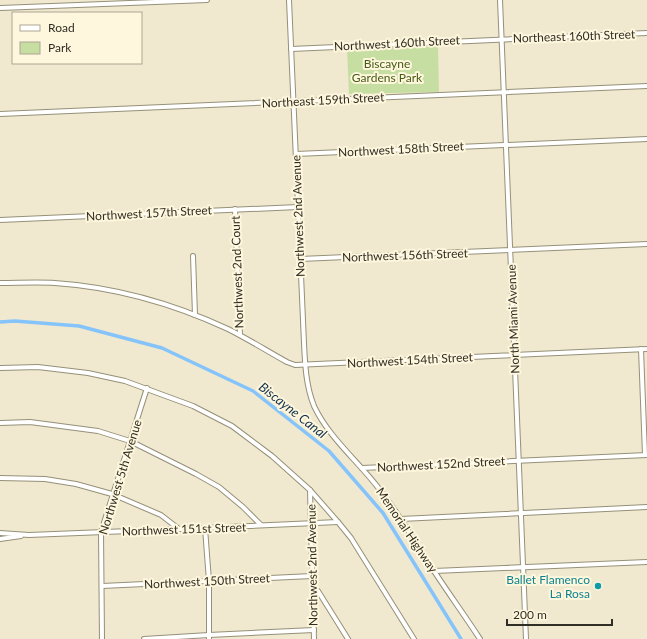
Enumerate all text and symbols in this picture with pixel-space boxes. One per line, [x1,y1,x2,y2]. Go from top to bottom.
legend [12,12,142,64]
text: Road [48,20,75,35]
street label: Northeast 160th Street [512,26,636,46]
street label: Northwest 160th Street [334,32,461,54]
text: Park [48,40,72,55]
park label: Biscayne Gardens Park [352,56,423,85]
street label: Northeast 159th Street [261,89,385,111]
street label: Northwest 158th Street [338,138,465,160]
street label: Northwest 2nd Avenue [288,155,308,277]
street label: Northwest 157th Street [86,202,213,224]
street label: Northwest 2nd Court [228,215,246,329]
street label: Northwest 156th Street [342,245,469,265]
street label: North Miami Avenue [504,264,522,374]
street label: Northwest 154th Street [347,349,474,371]
water label: Biscayne Canal [256,378,330,442]
street label: Northwest 5th Avenue [95,418,145,536]
street label: Northwest 152nd Street [377,453,506,475]
street label: Memorial Highway [373,485,441,576]
street label: Northwest 2nd Avenue [303,504,321,626]
street label: Northwest 151st Street [122,519,247,539]
street label: Northwest 150th Street [144,570,271,592]
place label: Ballet Flamenco La Rosa [506,572,590,601]
marker: Ballet Flamenco La Rosa [593,581,603,591]
scale bar [507,601,612,627]
text: 200 m [513,607,547,622]

